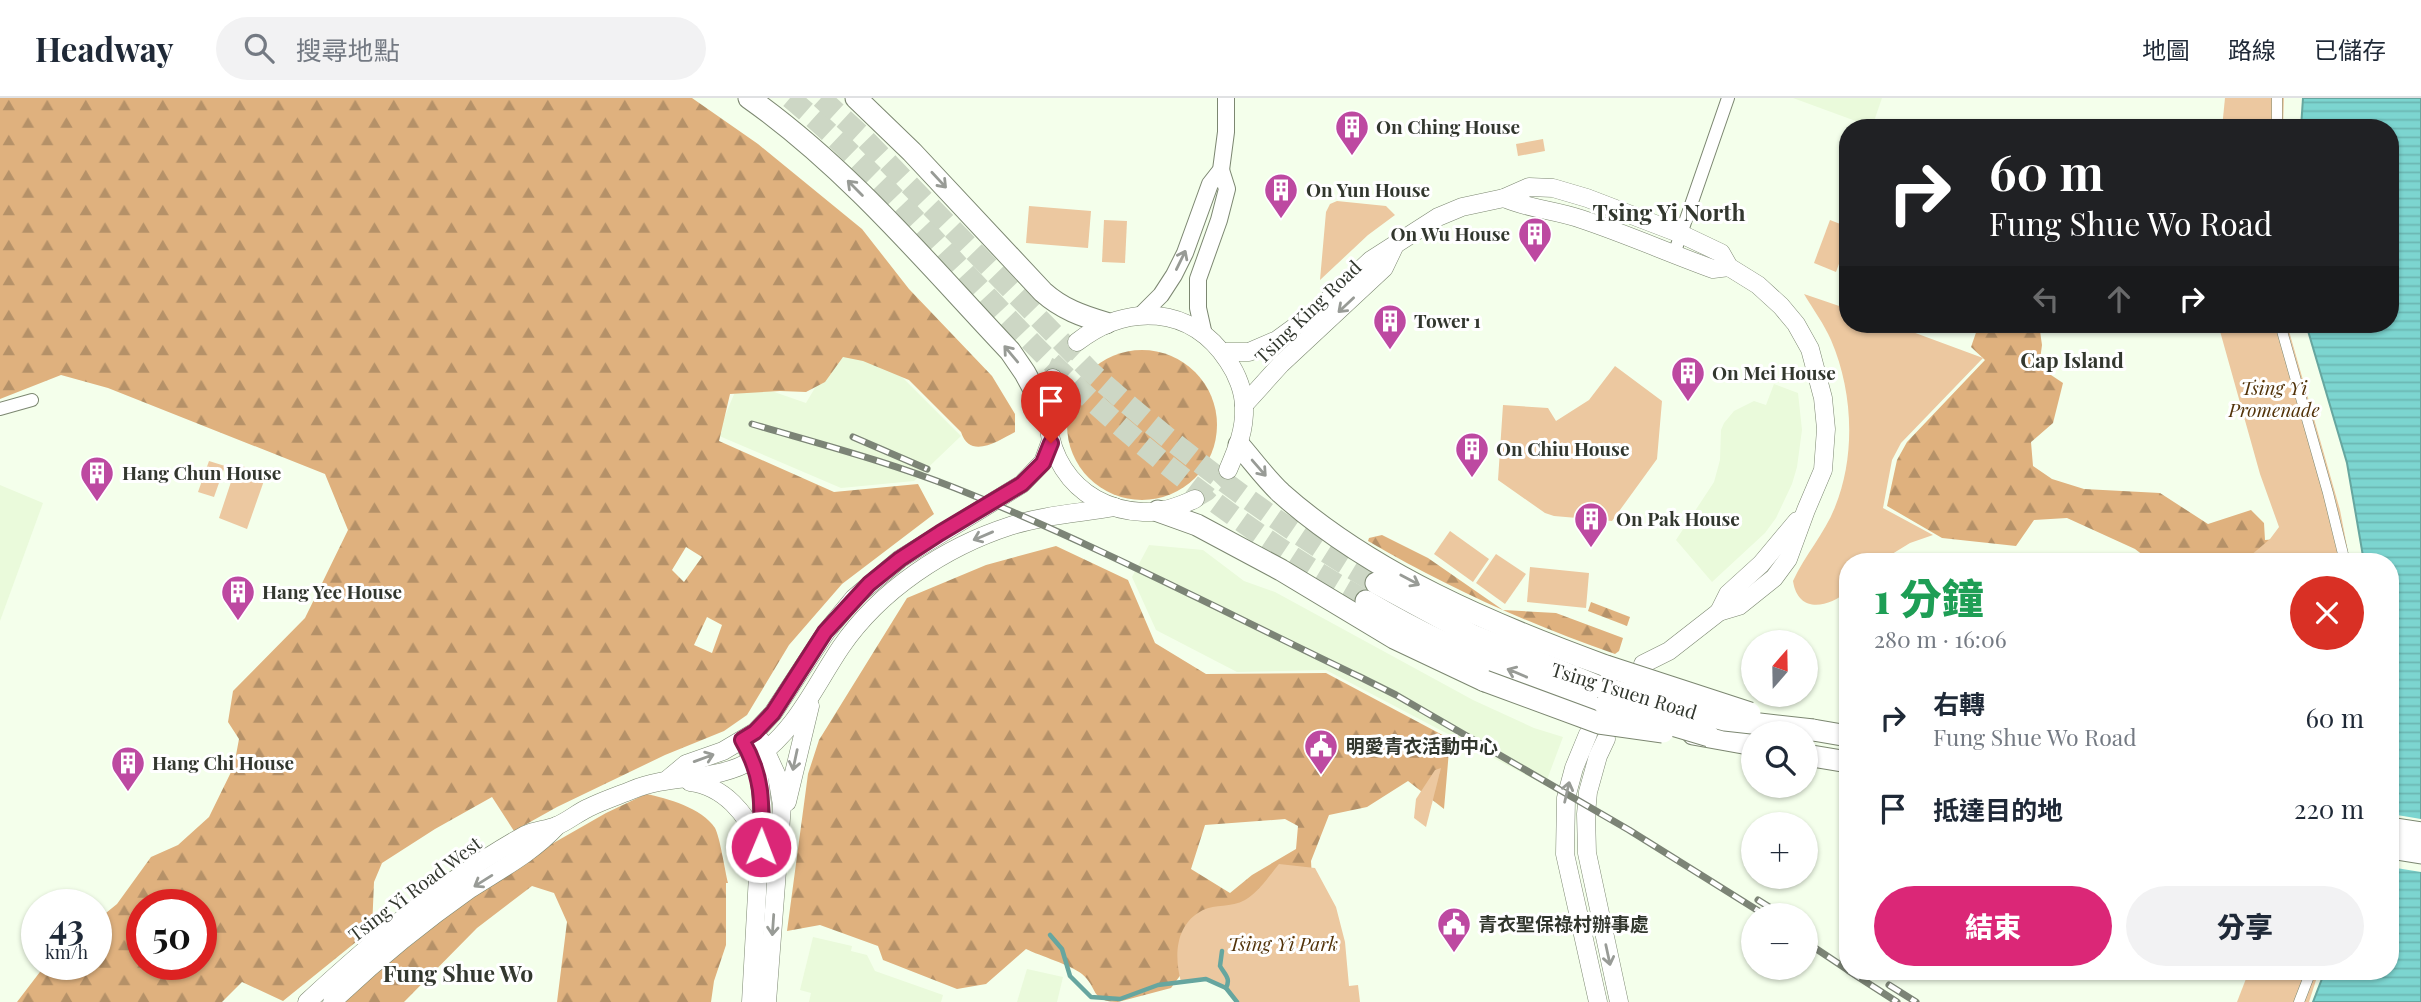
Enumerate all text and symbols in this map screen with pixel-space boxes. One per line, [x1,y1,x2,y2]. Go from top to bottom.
search box [216,17,706,80]
text: Headway [35,26,174,70]
icon: search [240,29,278,67]
text: 搜尋地點 [296,32,400,67]
text: 地圖 [2142,33,2190,65]
text: 路線 [2228,33,2276,65]
text: 已儲存 [2314,33,2386,65]
building icon: On Ching House [1333,108,1371,157]
place label: On Ching House [1376,113,1520,139]
text: 60 m [1989,138,2104,203]
icon: right [1874,147,1965,238]
one-way arrow [931,171,947,189]
building icon: On Yun House [1262,171,1300,220]
place label: On Yun House [1306,176,1430,202]
one-way arrow [847,180,864,197]
district label: Tsing Yi North [1593,196,1745,227]
text: Fung Shue Wo Road [1989,201,2272,244]
building icon: On Wu House [1516,215,1554,264]
place label: On Wu House [1391,220,1510,246]
one-way arrow [1174,250,1188,271]
street label: Tsing King Road [1248,254,1366,369]
icon: left [2027,280,2065,318]
icon: ahead [2100,280,2138,318]
icon: right [2173,280,2211,318]
one-way arrow [1337,297,1355,313]
building icon: Tower 1 [1371,302,1409,351]
place label: Tower 1 [1414,307,1481,333]
one-way arrow [1003,345,1019,363]
district label: Cap Island [2020,345,2124,373]
building icon: On Mei House [1669,354,1707,403]
place label: On Mei House [1712,359,1836,385]
pin [1021,371,1081,443]
park label: Tsing Yi Promenade [2227,374,2320,422]
icon: arrive [1032,382,1070,420]
building icon: On Chiu House [1453,430,1491,479]
place label: On Chiu House [1496,435,1629,461]
building icon: Hang Chun House [78,454,116,503]
place label: Hang Chun House [122,459,281,485]
one-way arrow [1251,459,1267,477]
building icon: On Pak House [1572,500,1610,549]
place label: On Pak House [1616,505,1740,531]
one-way arrow [973,531,994,544]
text: 1 分鐘 [1874,569,1984,625]
building icon: Hang Yee House [219,573,257,622]
one-way arrow [1399,574,1420,587]
button: close [2290,576,2364,650]
place label: Hang Yee House [262,578,402,604]
text: 280 m · 16:06 [1874,623,2007,654]
north arrow [1741,630,1818,707]
map controls [1741,630,1818,980]
street label: Tsing Tsuen Road [1548,656,1700,725]
one-way arrow [1507,666,1529,679]
text: 右轉 [1933,686,1985,721]
icon: right [1874,699,1912,737]
text: 60 m [2305,700,2364,735]
button: search [1741,721,1818,798]
text: Fung Shue Wo Road [1933,721,2137,752]
public building icon: 明愛青衣活動中心 [1302,727,1340,776]
place label: 明愛青衣活動中心 [1346,732,1498,758]
building icon: Hang Chi House [109,744,147,793]
one-way arrow [788,748,802,771]
place label: Hang Chi House [152,749,294,775]
one-way arrow [692,751,714,763]
one-way arrow [1562,782,1575,804]
icon: arrive [1874,790,1912,828]
text: 220 m [2294,791,2364,826]
text: 抵達目的地 [1933,792,2063,827]
position arrow [724,810,798,884]
button: + [1741,812,1818,889]
street label: Tsing Yi Road West [343,830,486,947]
one-way arrow [474,875,494,889]
button: 結束 [1874,886,2112,966]
button: 分享 [2126,886,2364,966]
speed limit sign: 50 [126,889,217,980]
text: 43 [49,902,84,949]
button: − [1741,903,1818,980]
public building icon: 青衣聖保祿村辦事處 [1435,905,1473,954]
place label: 青衣聖保祿村辦事處 [1478,910,1649,936]
one-way arrow [766,913,779,936]
park label: Tsing Yi Park [1228,930,1338,956]
text: km/h [45,940,88,964]
one-way arrow [1602,943,1615,966]
district label: Fung Shue Wo [383,957,533,988]

